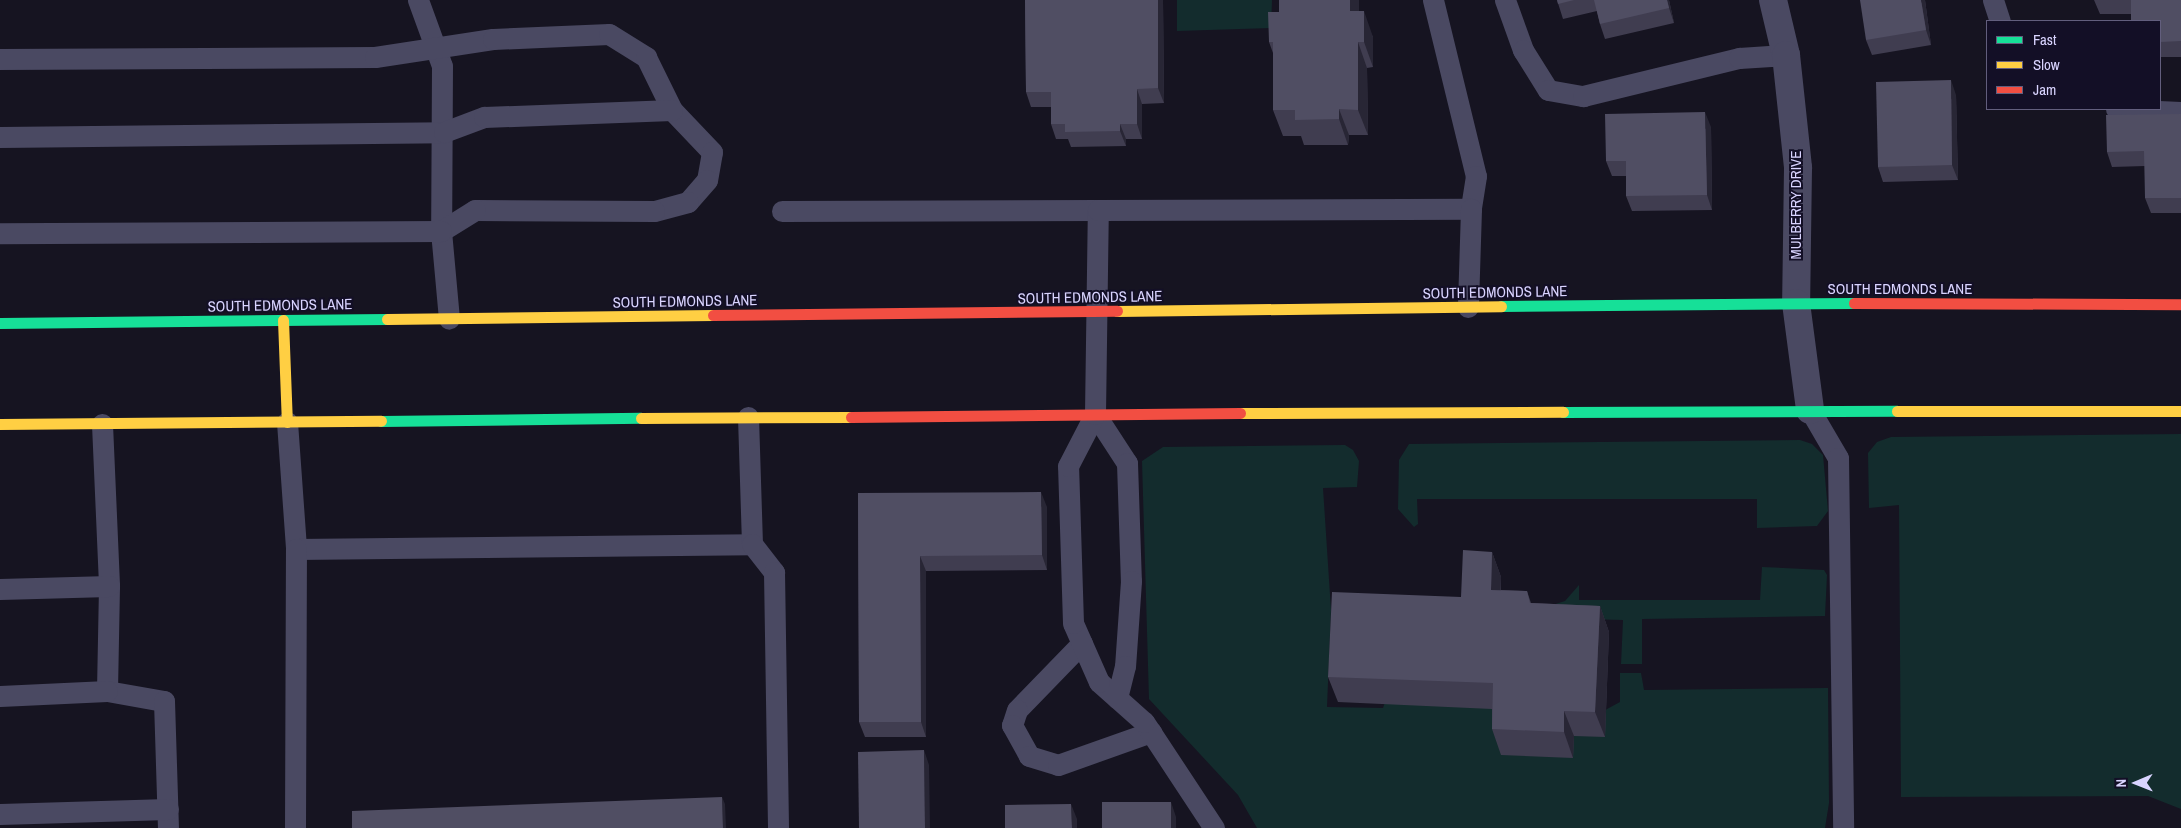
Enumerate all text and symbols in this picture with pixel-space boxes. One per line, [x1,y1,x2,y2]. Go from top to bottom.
legend [1986,20,2161,110]
text: Fast [2033,29,2056,50]
text: Slow [2033,54,2060,75]
text: Jam [2033,79,2056,100]
street label: MULBERRY DRIVE [1787,150,1805,260]
street label: SOUTH EDMONDS LANE [1828,280,1972,298]
street label: SOUTH EDMONDS LANE [1422,282,1568,302]
street label: SOUTH EDMONDS LANE [1017,287,1163,307]
street label: SOUTH EDMONDS LANE [612,291,758,311]
street label: SOUTH EDMONDS LANE [207,295,353,315]
north arrow [2111,758,2161,808]
text: N [2112,779,2130,788]

